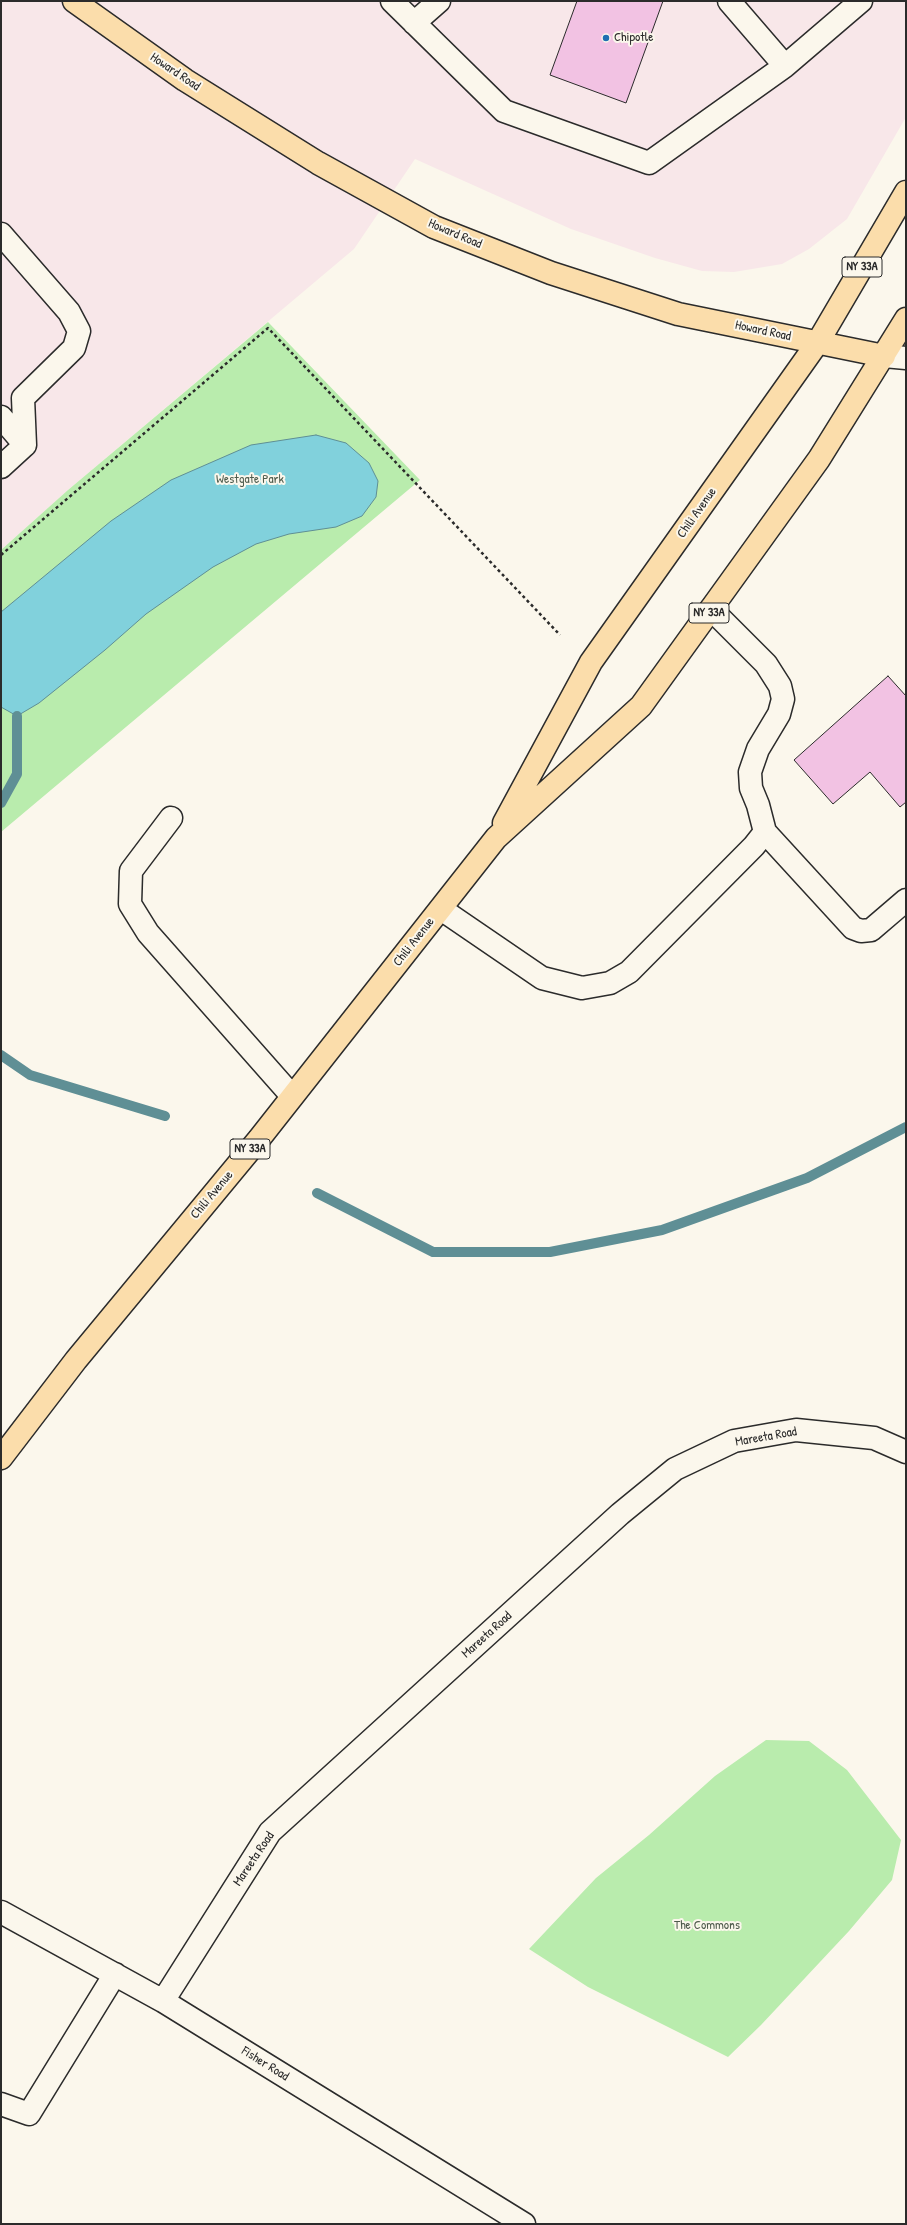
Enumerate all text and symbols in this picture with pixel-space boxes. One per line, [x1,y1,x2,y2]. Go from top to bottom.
place label: Chipotle [614,30,653,46]
marker: Chipotle [601,33,611,43]
street label: Howard Road [147,50,203,94]
street label: Howard Road [426,216,484,252]
road number: NY 33A [842,257,882,277]
street label: Howard Road [734,317,792,345]
park label: Westgate Park [216,472,284,488]
street label: Chili Avenue [674,485,720,541]
road number: NY 33A [689,603,729,623]
street label: Chili Avenue [390,914,438,970]
road number: NY 33A [230,1139,270,1159]
street label: Chili Avenue [187,1168,237,1222]
street label: Mareeta Road [734,1424,798,1450]
street label: Mareeta Road [459,1608,515,1662]
street label: Mareeta Road [230,1829,278,1889]
park label: The Commons [674,1918,740,1934]
street label: Fisher Road [239,2043,291,2085]

